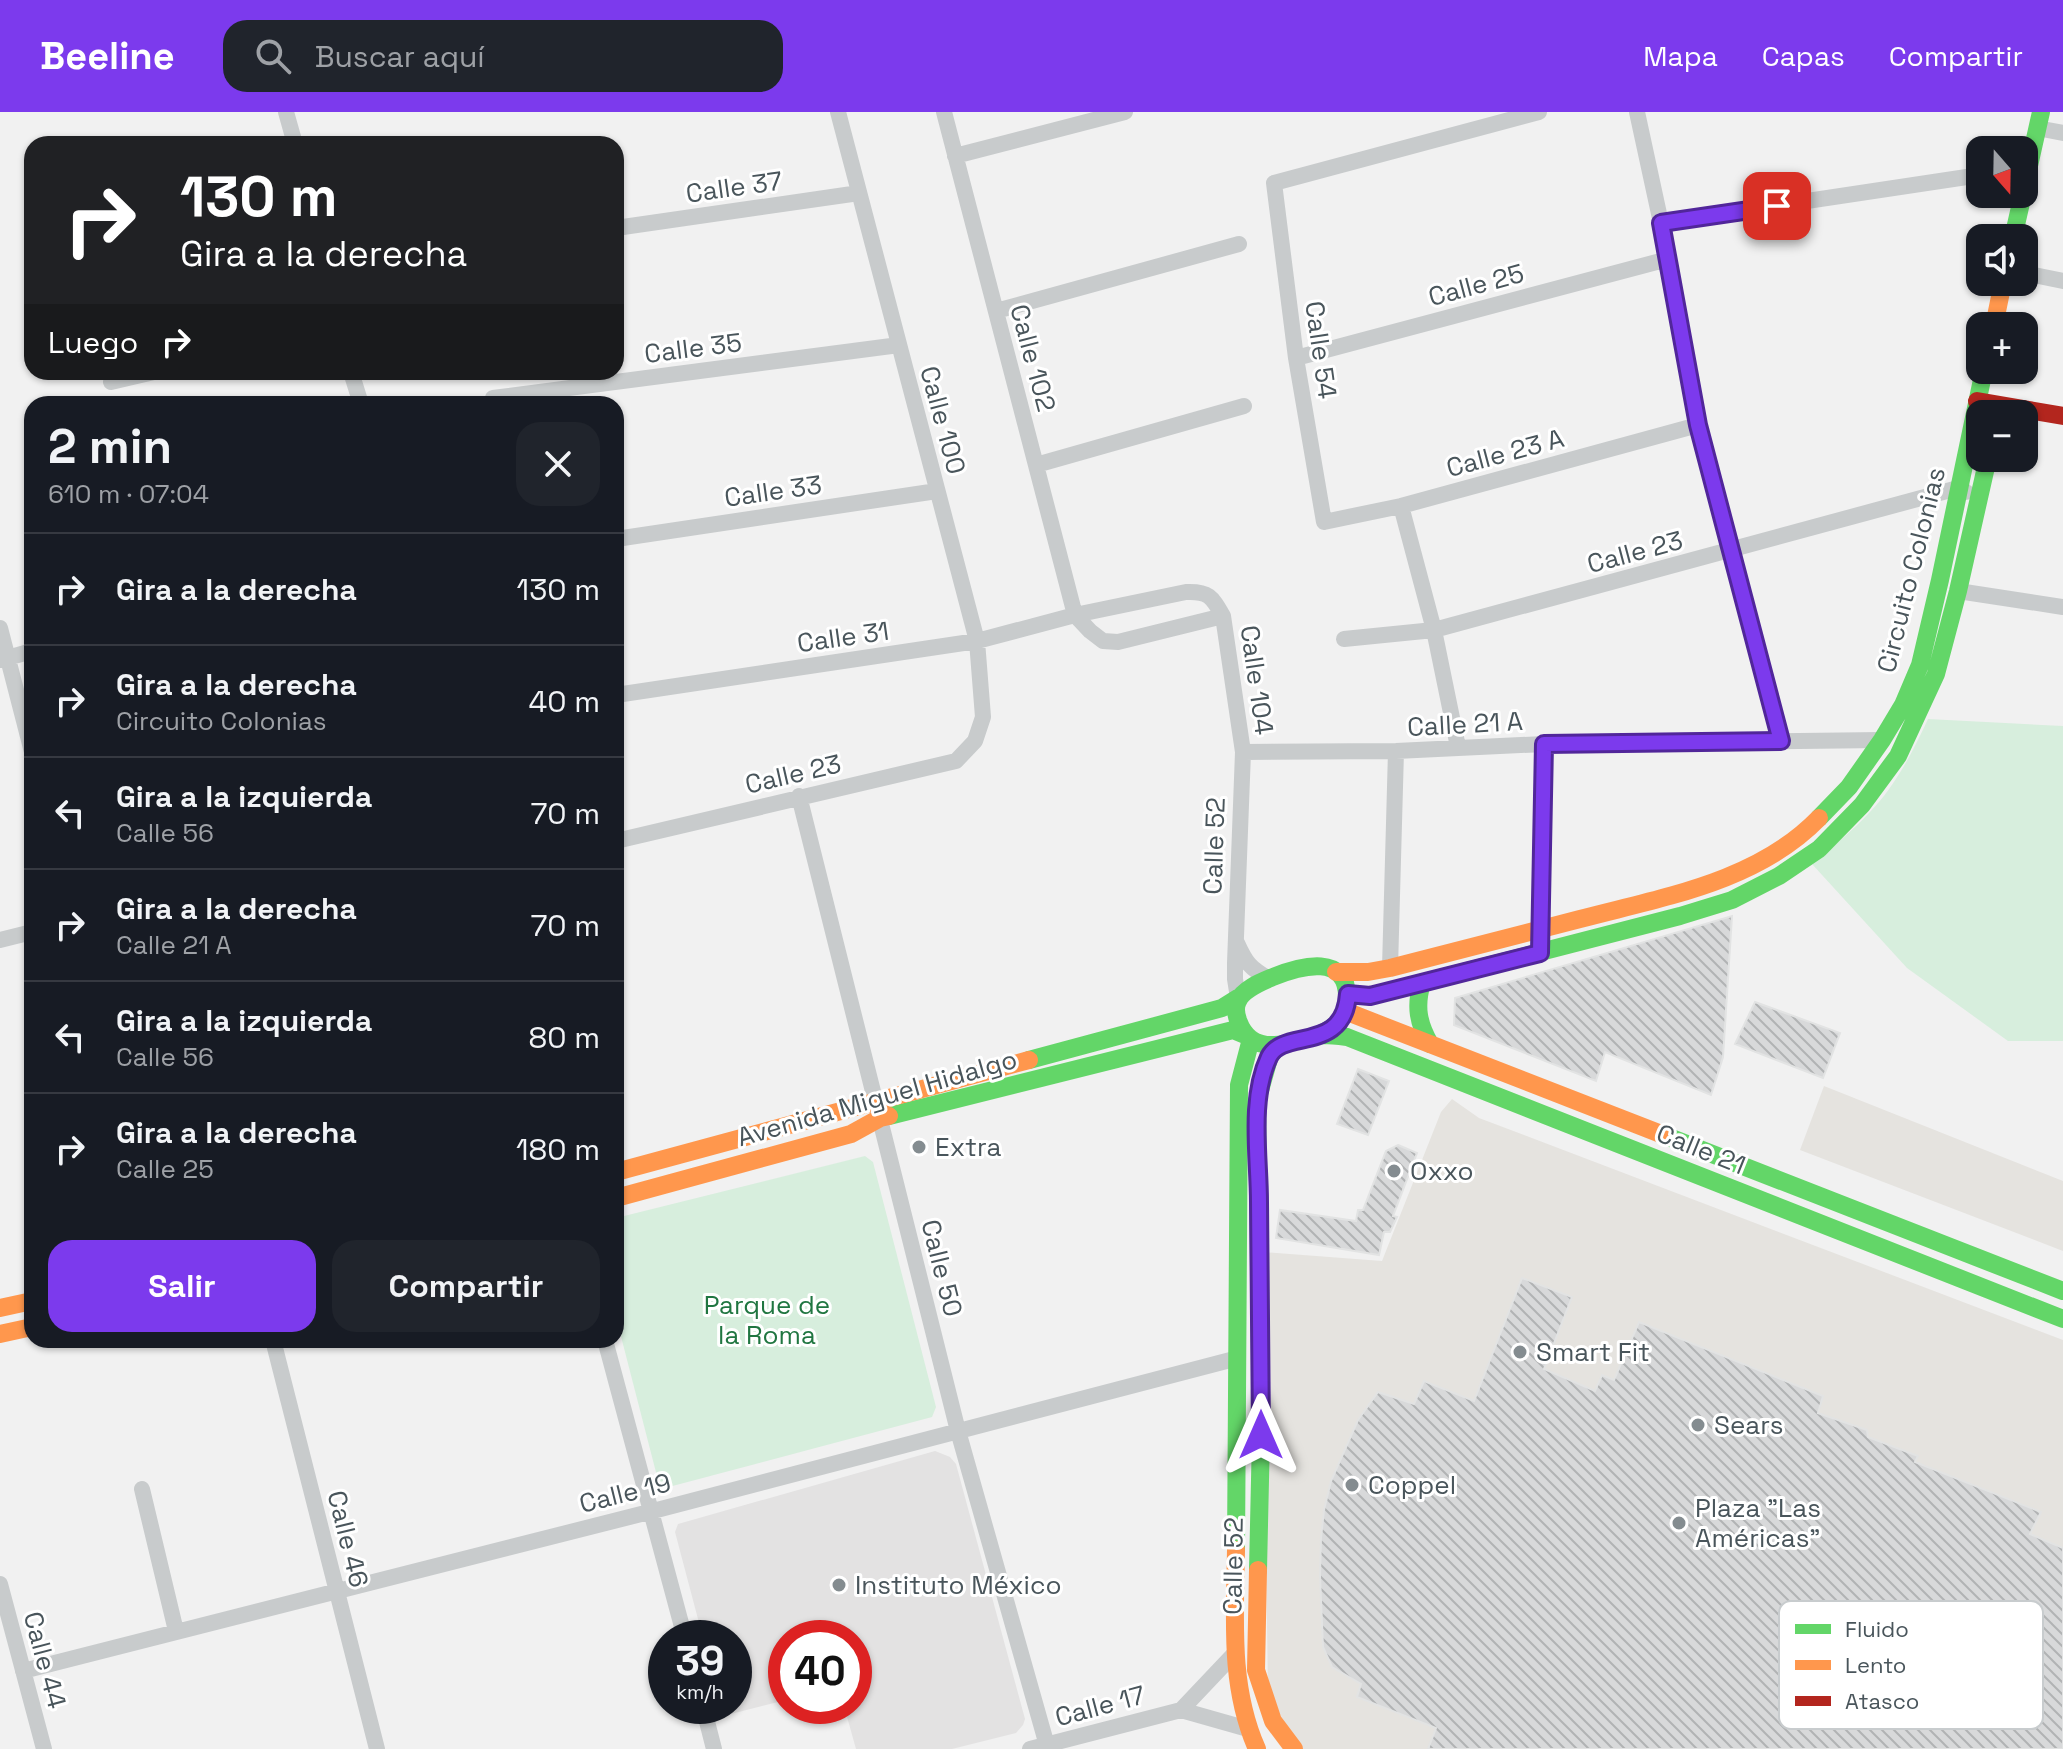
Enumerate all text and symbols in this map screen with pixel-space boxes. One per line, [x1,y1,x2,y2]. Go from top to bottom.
search box [223,20,783,92]
text: Beeline [40,32,175,80]
icon: search [251,34,295,78]
text: Buscar aquí [315,37,485,76]
text: Mapa [1643,38,1718,74]
text: Capas [1762,38,1845,74]
text: Compartir [1889,38,2023,74]
north arrow [1966,136,2038,208]
map controls [1966,136,2038,472]
text: 130 m [180,161,338,232]
street label: Calle 37 [684,163,784,211]
icon: right [48,168,152,272]
pin [1743,172,1811,240]
icon: arrive [1755,184,1799,228]
button: sound [1966,224,2038,296]
text: Gira a la derecha [180,231,467,277]
street label: Calle 25 [1424,256,1528,314]
street label: Calle 54 [1297,299,1345,401]
street label: Calle 102 [1002,301,1064,415]
button: + [1966,312,2038,384]
icon: right [154,320,198,364]
text: Luego [48,323,138,362]
street label: Calle 35 [642,325,744,371]
street label: Calle 100 [912,362,974,478]
button: − [1966,400,2038,472]
text: 2 min [48,416,172,477]
street label: Calle 23 A [1442,421,1568,485]
button: close [516,422,600,506]
street label: Circuito Colonias [1869,464,1953,676]
street label: Calle 33 [722,467,824,515]
text: 610 m · 07:04 [48,477,209,511]
street label: Calle 23 [1583,523,1687,581]
icon: right [48,567,92,611]
text: Gira a la derecha [116,570,357,609]
text: 130 m [517,570,600,609]
street label: Calle 31 [795,614,891,660]
street label: Calle 104 [1232,623,1282,737]
text: Gira a la derecha [116,665,357,704]
icon: right [48,679,92,723]
text: 40 m [529,682,600,721]
text: Circuito Colonias [116,704,327,738]
street label: Calle 21 A [1406,704,1524,744]
street label: Calle 23 [742,746,844,802]
text: Gira a la izquierda [116,777,372,816]
icon: left [48,791,92,835]
text: 70 m [531,794,600,833]
street label: Calle 52 [1195,797,1233,895]
text: Calle 56 [116,816,214,850]
text: Gira a la derecha [116,889,357,928]
icon: right [48,903,92,947]
text: 70 m [531,906,600,945]
text: Calle 21 A [116,928,232,962]
text: Gira a la izquierda [116,1001,372,1040]
icon: left [48,1015,92,1059]
text: 80 m [529,1018,600,1057]
text: Calle 56 [116,1040,214,1074]
street label: Avenida Miguel Hidalgo [733,1042,1021,1154]
text: Gira a la derecha [116,1113,357,1152]
street label: Calle 21 [1652,1116,1750,1182]
icon: right [48,1127,92,1171]
text: 180 m [516,1130,600,1169]
place label: Extra [935,1130,1001,1164]
marker: Extra [910,1138,928,1156]
text: Calle 25 [116,1152,214,1186]
place label: Oxxo [1410,1154,1473,1188]
marker: Oxxo [1385,1162,1403,1180]
street label: Calle 50 [914,1216,970,1320]
button: Salir [48,1240,316,1332]
button: Compartir [332,1240,600,1332]
park label: Parque de la Roma [704,1288,830,1352]
place label: Smart Fit [1536,1335,1650,1369]
marker: Smart Fit [1511,1343,1529,1361]
position arrow [1219,1393,1303,1477]
place label: Sears [1714,1408,1784,1442]
marker: Sears [1689,1416,1707,1434]
street label: Calle 19 [576,1465,674,1521]
place label: Coppel [1368,1468,1456,1502]
marker: Coppel [1343,1476,1361,1494]
street label: Calle 46 [320,1487,376,1591]
place label: Plaza "Las Américas" [1695,1491,1821,1555]
marker: Plaza "Las Américas" [1670,1514,1688,1532]
street label: Calle 52 [1215,1517,1251,1615]
place label: Instituto México [855,1568,1062,1602]
marker: Instituto México [830,1576,848,1594]
legend [1779,1601,2043,1729]
street label: Calle 44 [16,1608,74,1712]
text: Fluido [1845,1615,1909,1643]
speed limit sign: 40 [768,1620,872,1724]
text: 39 [675,1636,725,1687]
text: Lento [1845,1651,1906,1679]
street label: Calle 17 [1051,1678,1149,1734]
text: km/h [676,1679,724,1705]
text: Atasco [1845,1687,1919,1715]

